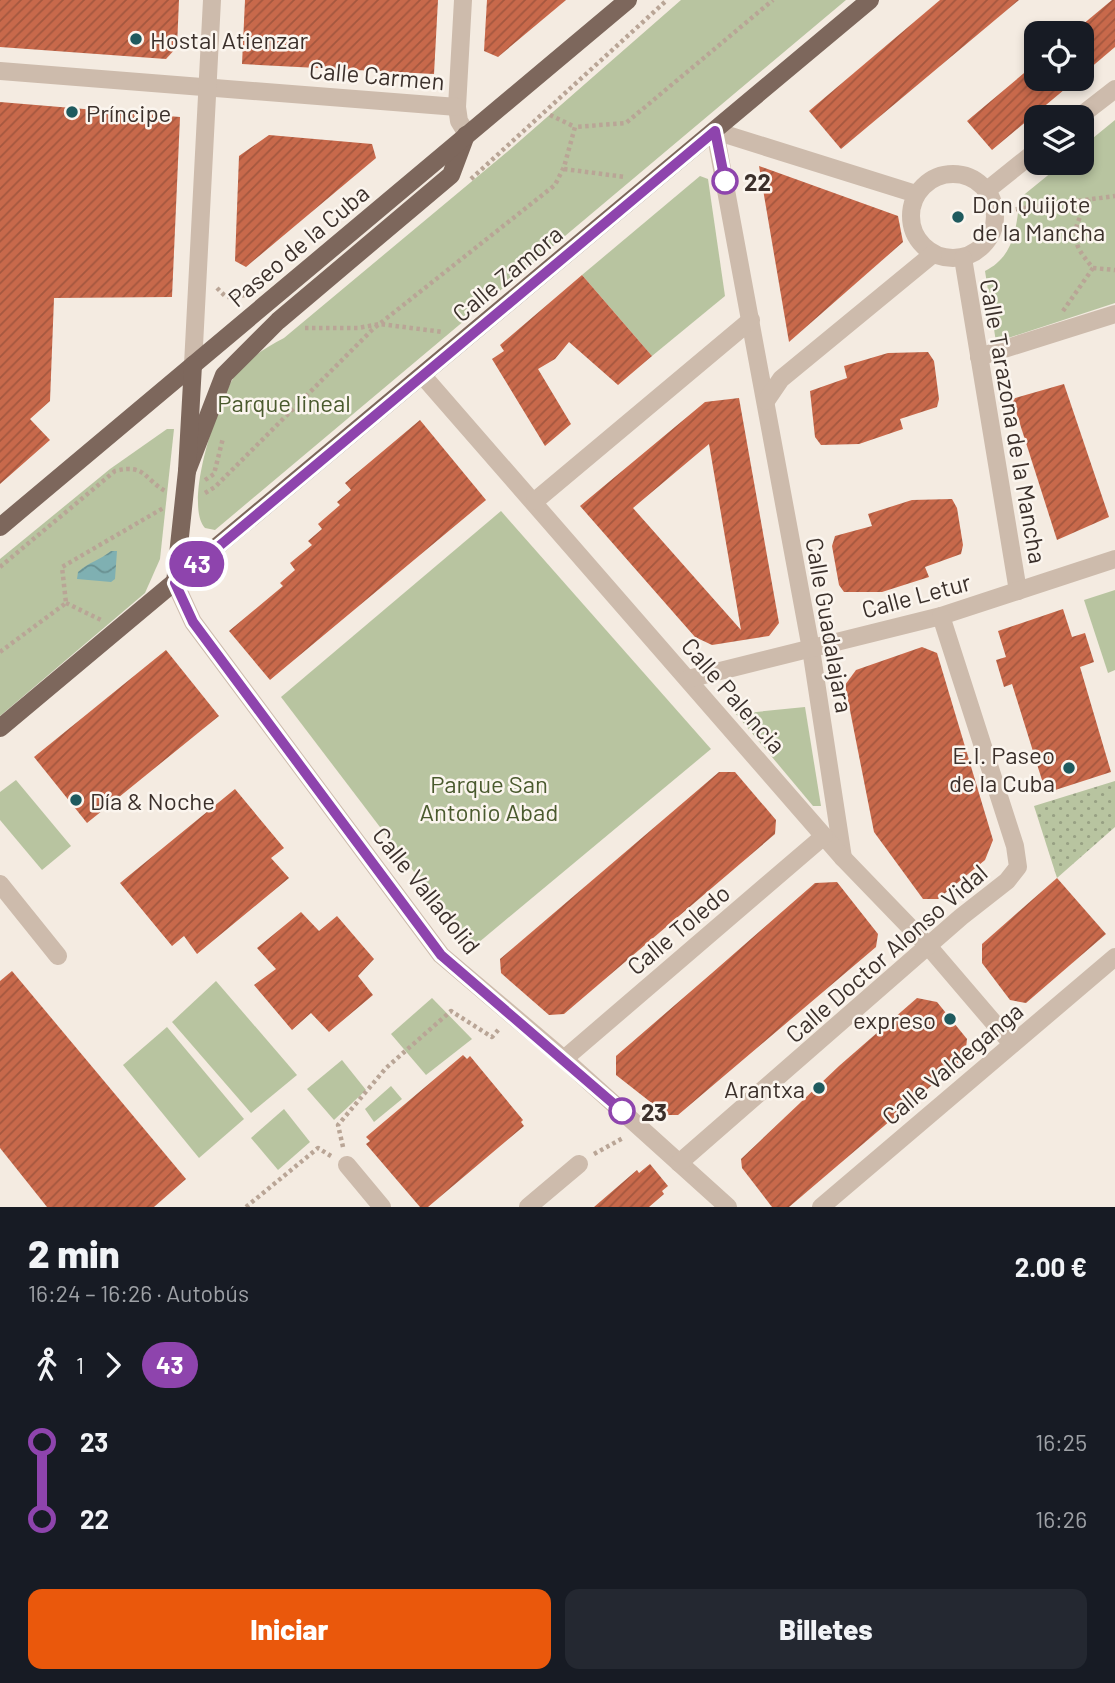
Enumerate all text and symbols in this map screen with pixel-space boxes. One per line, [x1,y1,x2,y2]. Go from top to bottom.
map controls [1024,21,1094,175]
button: locate [1024,21,1094,91]
place label: Hostal Atienzar [150,25,308,54]
marker: Hostal Atienzar [128,31,144,47]
street label: Calle Carmen [308,55,446,95]
place label: Príncipe [86,98,171,127]
marker: Príncipe [64,104,80,120]
button: layers [1024,105,1094,175]
place label: 22 [744,167,771,196]
marker: 22 [712,168,738,194]
street label: Paseo de la Cuba [222,178,374,312]
place label: Don Quijote de la Mancha [972,189,1105,246]
marker: Don Quijote de la Mancha [950,209,966,225]
street label: Calle Zamora [446,219,568,327]
street label: Calle Tarazona de la Mancha [975,276,1053,566]
park label: Parque lineal [217,388,351,417]
street label: Calle Guadalajara [800,535,860,715]
line badge: 43 [166,541,228,587]
text: 43 [183,549,211,578]
street label: Calle Letur [858,566,974,623]
street label: Calle Palencia [676,631,792,759]
place label: E.I. Paseo de la Cuba [949,740,1055,797]
marker: E.I. Paseo de la Cuba [1061,760,1077,776]
park label: Parque San Antonio Abad [420,769,558,826]
place label: Día & Noche [90,786,215,815]
marker: Día & Noche [68,792,84,808]
street label: Calle Valladolid [367,821,487,959]
street label: Calle Doctor Alonso Vidal [779,858,993,1048]
street label: Calle Toledo [621,878,735,980]
street label: Calle Valdeganga [876,996,1028,1130]
place label: expreso [853,1005,936,1034]
marker: expreso [942,1011,958,1027]
place label: Arantxa [724,1074,805,1103]
marker: Arantxa [811,1080,827,1096]
place label: 23 [641,1097,667,1126]
marker: 23 [609,1098,635,1124]
text: 2 min [28,1230,120,1276]
text: 2.00 € [1015,1251,1087,1282]
text: 16:24 – 16:26 · Autobús [28,1279,249,1307]
icon: walk [28,1346,66,1384]
icon: forward [94,1346,132,1384]
text: 43 [156,1350,184,1379]
text: 1 [76,1351,84,1379]
text: 23 [80,1426,108,1457]
text: 16:25 [1035,1428,1087,1456]
text: 22 [80,1503,109,1534]
text: 16:26 [1035,1505,1087,1533]
button: Iniciar [28,1589,551,1669]
button: Billetes [565,1589,1087,1669]

